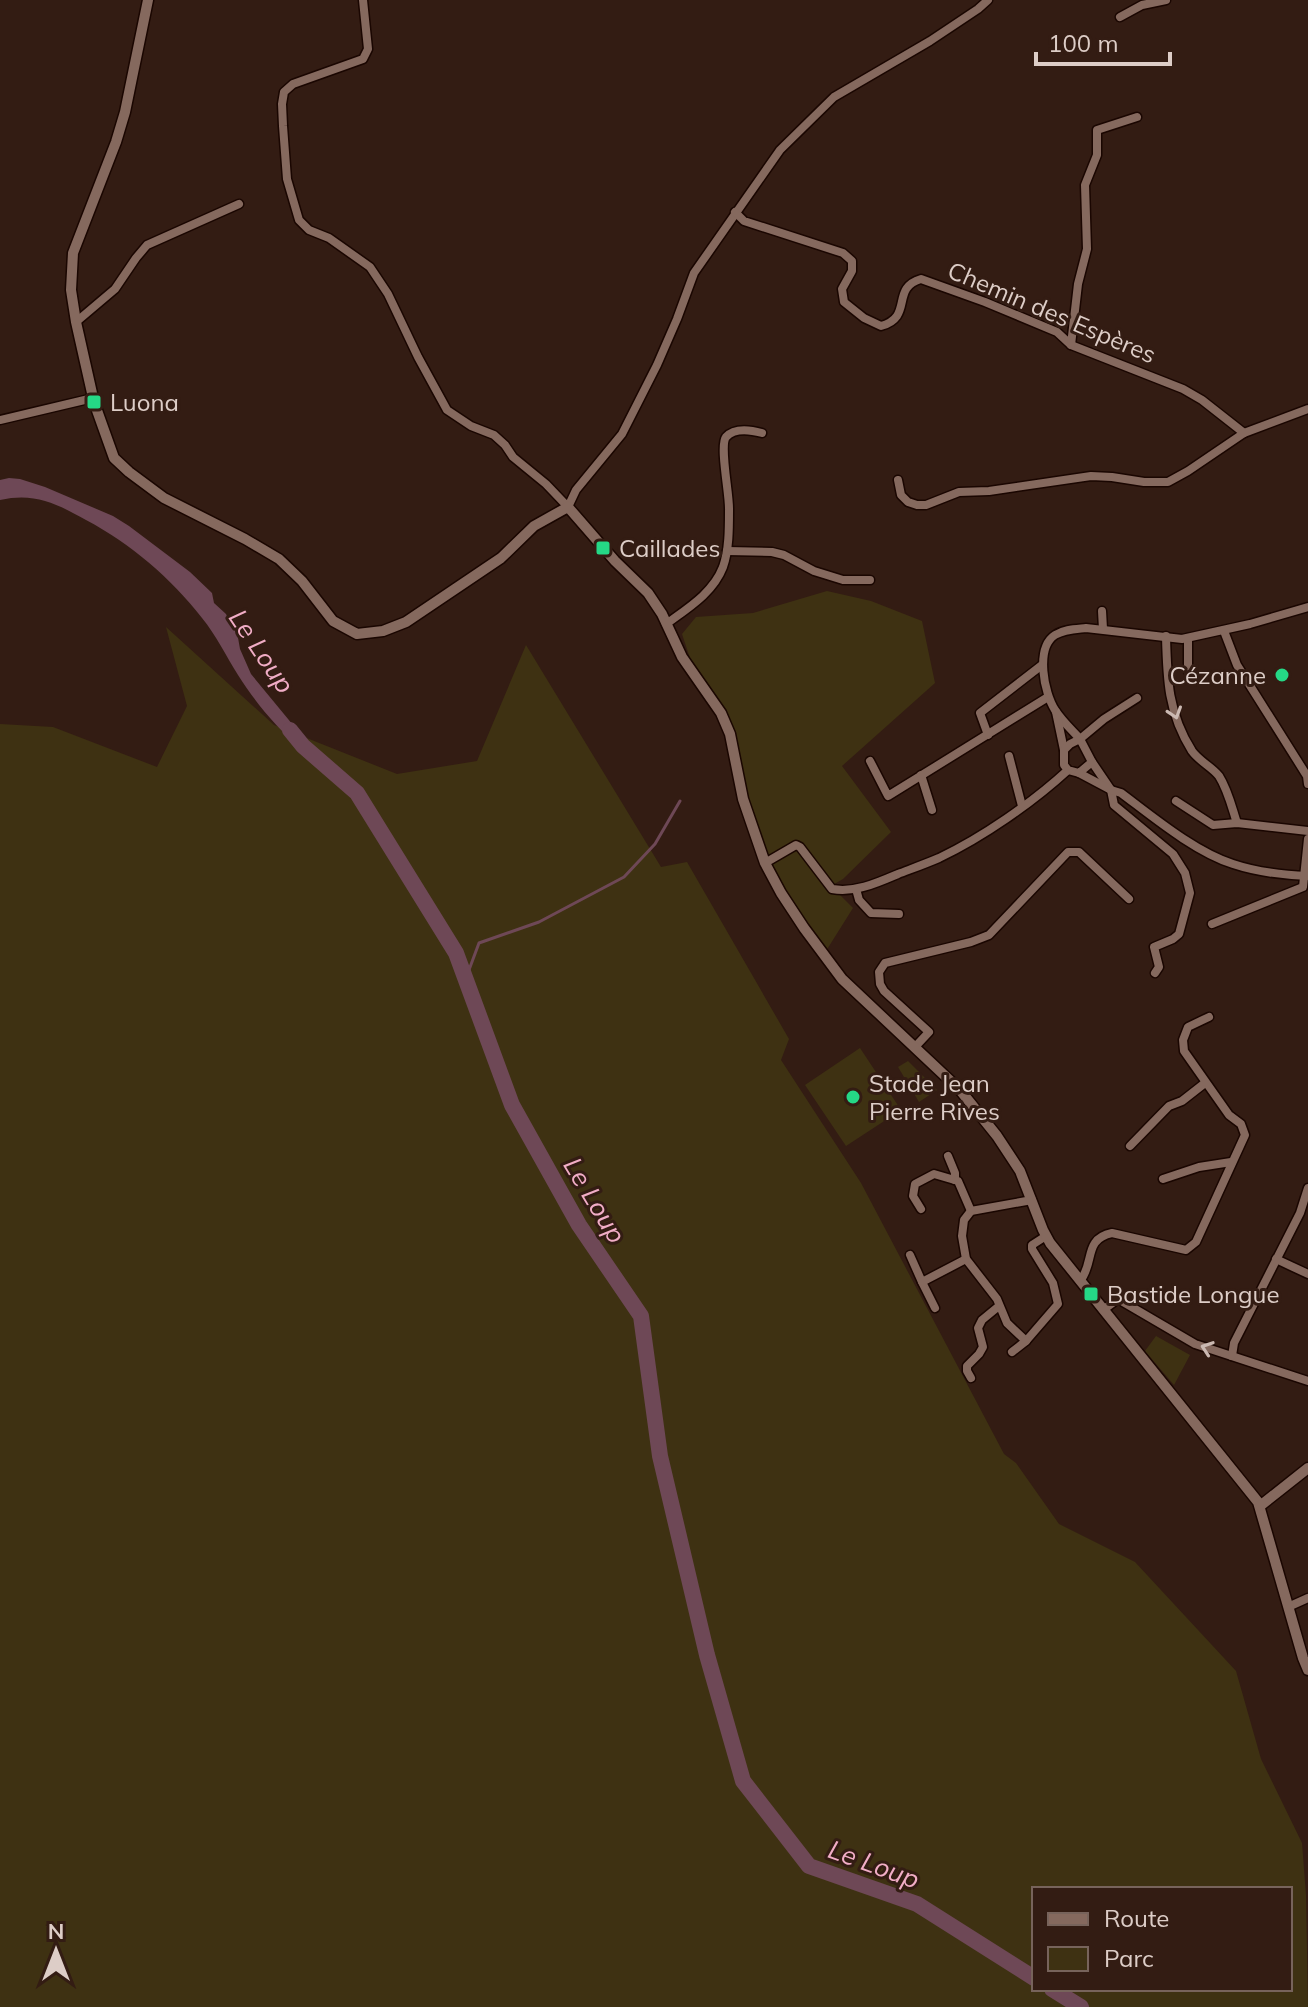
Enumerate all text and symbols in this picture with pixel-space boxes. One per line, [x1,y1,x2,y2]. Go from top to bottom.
scale bar [1036,16,1170,66]
text: 100 m [1048,28,1119,58]
street label: Chemin des Espères [943,255,1161,369]
place label: Luona [110,387,179,417]
marker: Luona [85,393,103,411]
place label: Caillades [619,533,720,563]
marker: Caillades [594,539,612,557]
water label: Le Loup [222,603,302,699]
place label: Cézanne [1170,660,1266,690]
marker: Cézanne [1273,666,1291,684]
one-way arrow [1166,705,1182,719]
place label: Stade Jean Pierre Rives [869,1068,1000,1126]
marker: Stade Jean Pierre Rives [844,1088,862,1106]
water label: Le Loup [557,1151,633,1249]
place label: Bastide Longue [1107,1279,1279,1309]
marker: Bastide Longue [1082,1285,1100,1303]
one-way arrow [1201,1341,1215,1357]
water label: Le Loup [824,1832,924,1896]
legend [1032,1887,1292,1991]
text: Route [1104,1903,1169,1933]
north arrow [16,1911,96,1991]
text: N [48,1917,64,1945]
text: Parc [1104,1943,1154,1973]

